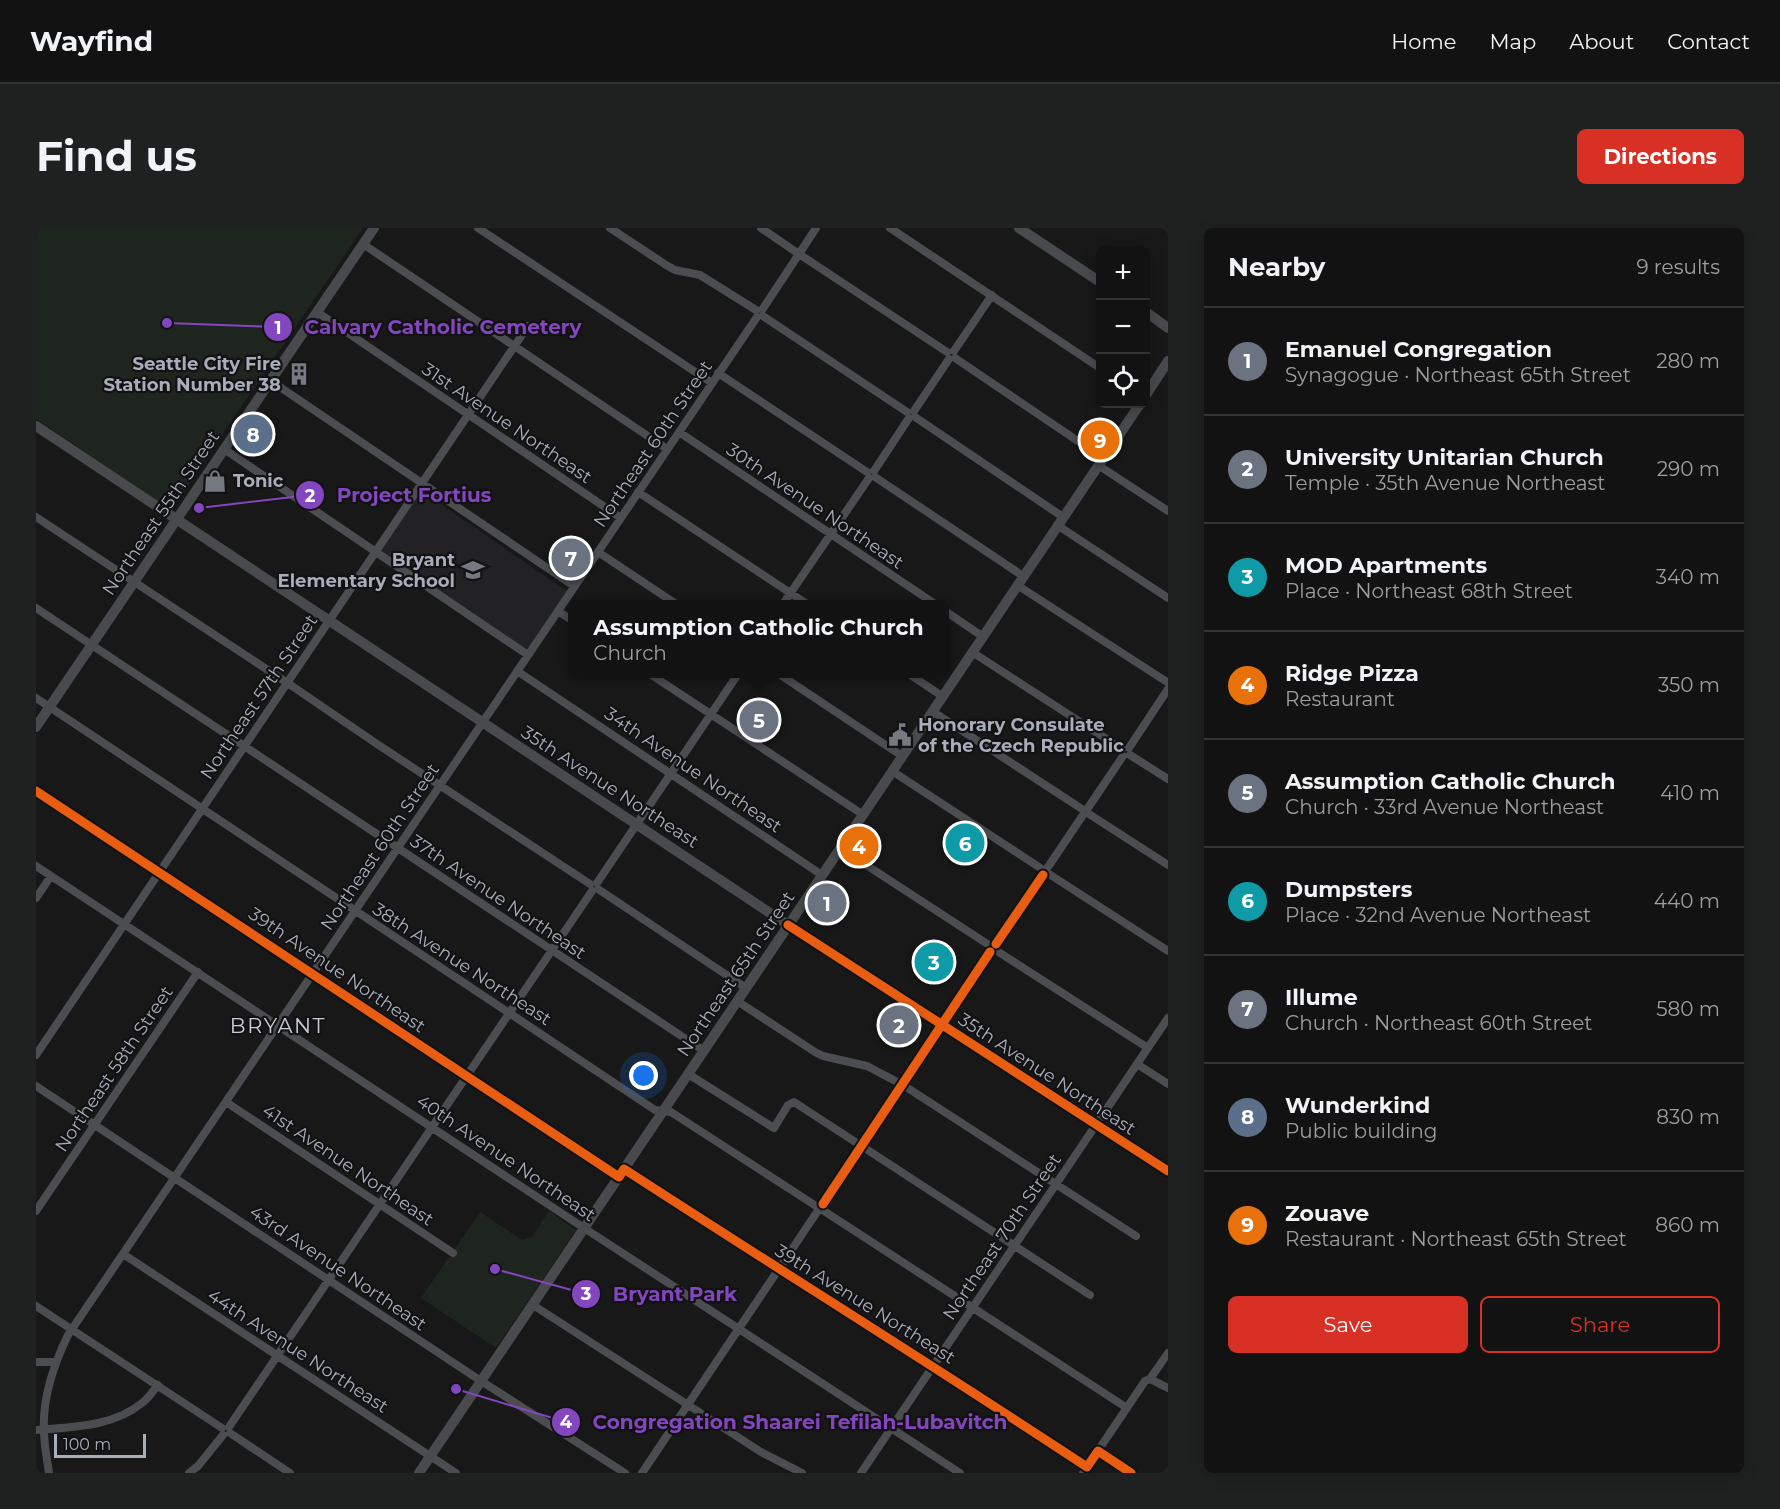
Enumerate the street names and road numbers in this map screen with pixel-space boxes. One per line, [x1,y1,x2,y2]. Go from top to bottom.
street label: Northeast 60th Street [589,356,717,532]
street label: 31st Avenue Northeast [418,358,596,488]
street label: Northeast 55th Street [98,427,224,599]
street label: 30th Avenue Northeast [722,438,908,574]
street label: Northeast 57th Street [196,611,322,783]
street label: 34th Avenue Northeast [600,702,786,838]
street label: 35th Avenue Northeast [517,721,703,853]
street label: Northeast 60th Street [316,759,444,935]
street label: 37th Avenue Northeast [406,830,590,964]
street label: Northeast 65th Street [672,887,800,1061]
street label: 38th Avenue Northeast [369,898,555,1030]
street label: 39th Avenue Northeast [244,903,430,1037]
street label: Northeast 58th Street [50,982,178,1156]
street label: 35th Avenue Northeast [954,1008,1140,1140]
street label: 40th Avenue Northeast [412,1090,600,1226]
street label: 41st Avenue Northeast [258,1100,438,1230]
street label: Northeast 70th Street [938,1150,1066,1324]
street label: 43rd Avenue Northeast [245,1201,431,1335]
street label: 39th Avenue Northeast [771,1239,959,1369]
street label: 44th Avenue Northeast [204,1284,392,1418]

